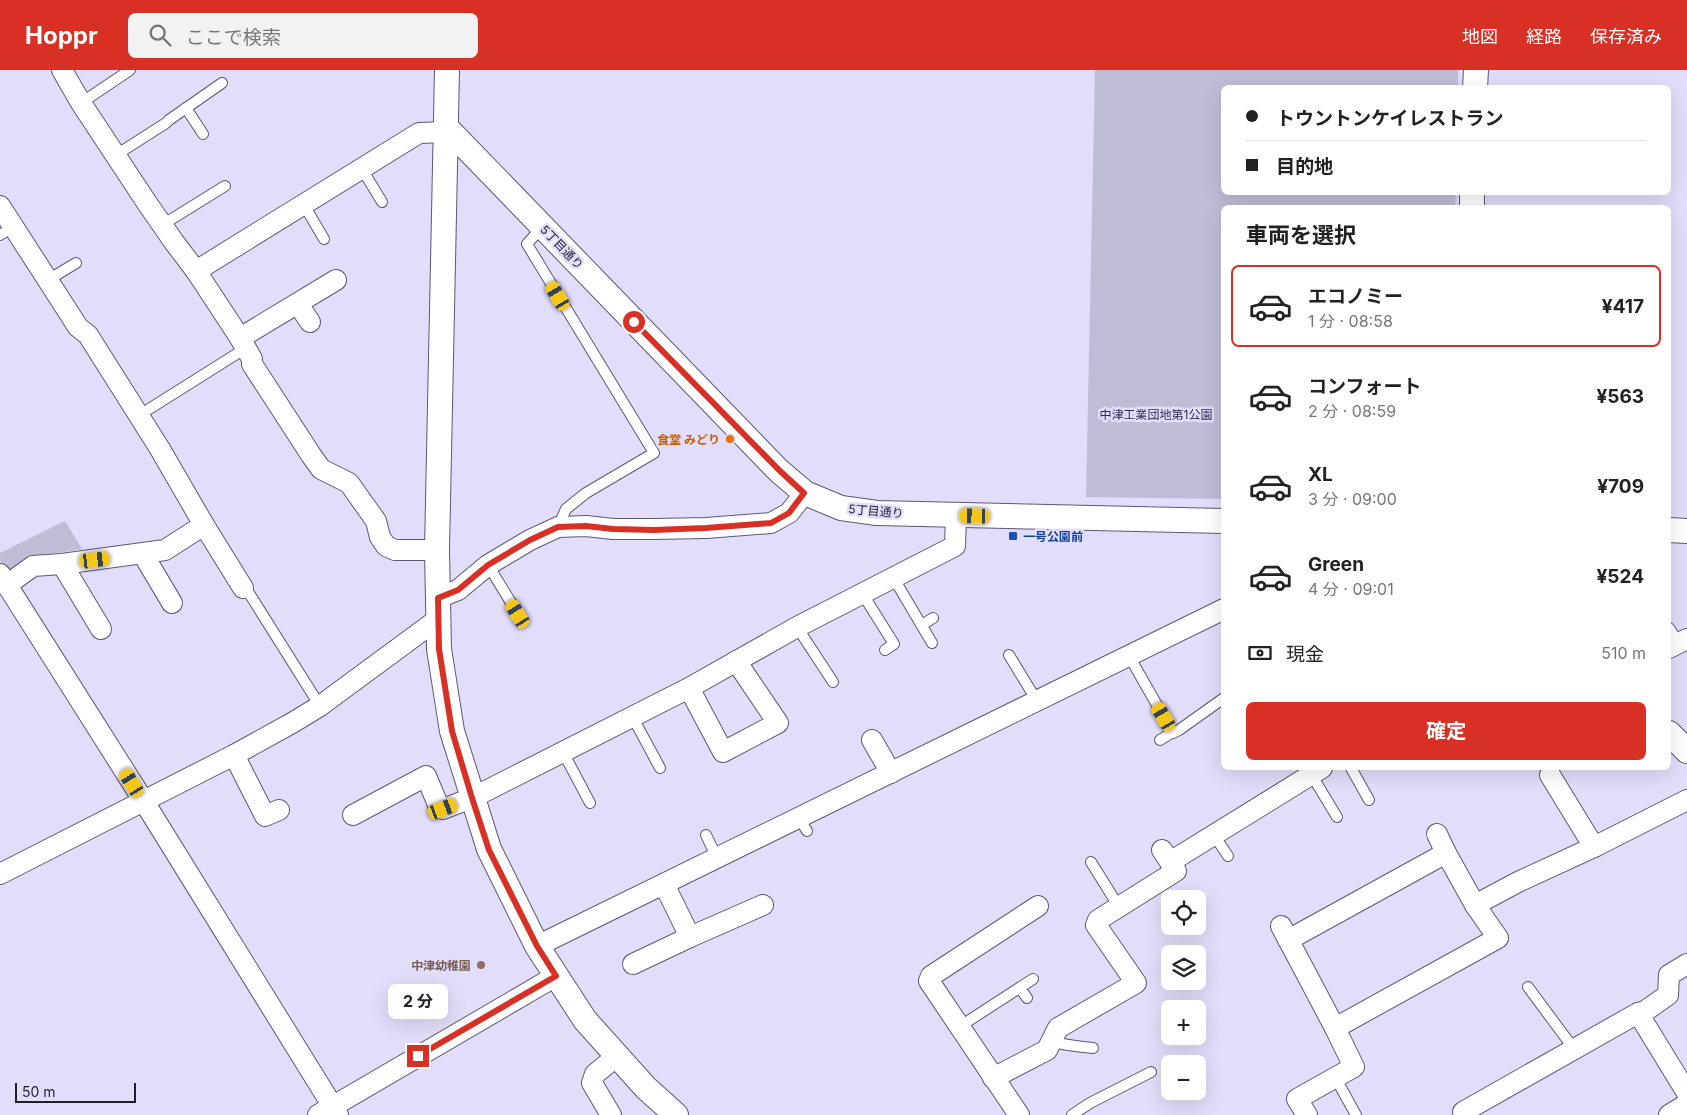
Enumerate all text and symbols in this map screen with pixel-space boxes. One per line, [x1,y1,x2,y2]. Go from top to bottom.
search box [128,13,478,58]
text: Hoppr [25,21,98,50]
icon: search [146,21,174,49]
text: ここで検索 [186,26,281,49]
text: 地図 [1462,26,1498,47]
text: 経路 [1526,26,1562,47]
text: 保存済み [1590,26,1662,47]
text: トウントンケイレストラン [1276,107,1504,130]
text: 目的地 [1276,155,1333,178]
street label: 5丁目通り [537,222,587,272]
text: 車両を選択 [1246,222,1356,248]
car [543,279,572,313]
icon: car [1248,284,1293,329]
text: エコノミー [1308,285,1403,308]
text: ¥417 [1602,295,1644,318]
route start [623,311,645,333]
text: 1 分 · 08:58 [1308,311,1393,331]
icon: car [1248,374,1293,419]
text: コンフォート [1308,375,1421,398]
text: ¥563 [1596,385,1644,408]
text: 2 分 · 08:59 [1308,401,1396,421]
park label: 中津工業団地第1公園 [1100,407,1212,422]
place label: 食堂 みどり [657,432,720,447]
marker: 食堂 みどり [724,433,736,445]
text: XL [1308,463,1333,486]
icon: car [1248,464,1293,509]
text: ¥709 [1597,475,1644,498]
text: 3 分 · 09:00 [1308,489,1397,509]
street label: 5丁目通り [848,501,904,521]
car [959,508,990,524]
place label: 一号公園前 [1023,529,1083,544]
marker: 一号公園前 [1007,530,1019,542]
car [79,551,110,569]
text: Green [1308,553,1364,576]
icon: car [1248,554,1293,599]
text: ¥524 [1597,565,1644,588]
text: 4 分 · 09:01 [1308,579,1394,599]
car [503,597,532,631]
icon: cash [1246,639,1274,667]
text: 現金 [1286,643,1324,666]
text: 510 m [1601,643,1646,663]
car [1150,700,1177,734]
button: 確定 [1246,702,1646,760]
car [117,766,146,800]
car [426,797,459,821]
map controls [1161,890,1206,1100]
button: locate [1161,890,1206,935]
button: layers [1161,945,1206,990]
place label: 中津幼稚園 [411,958,471,973]
marker: 中津幼稚園 [475,959,487,971]
callout: 2 分 [388,984,448,1018]
text: 2 分 [403,991,433,1011]
button: + [1161,1000,1206,1045]
route end [407,1045,429,1067]
button: − [1161,1055,1206,1100]
scale bar [15,1080,136,1103]
text: 50 m [22,1083,56,1100]

